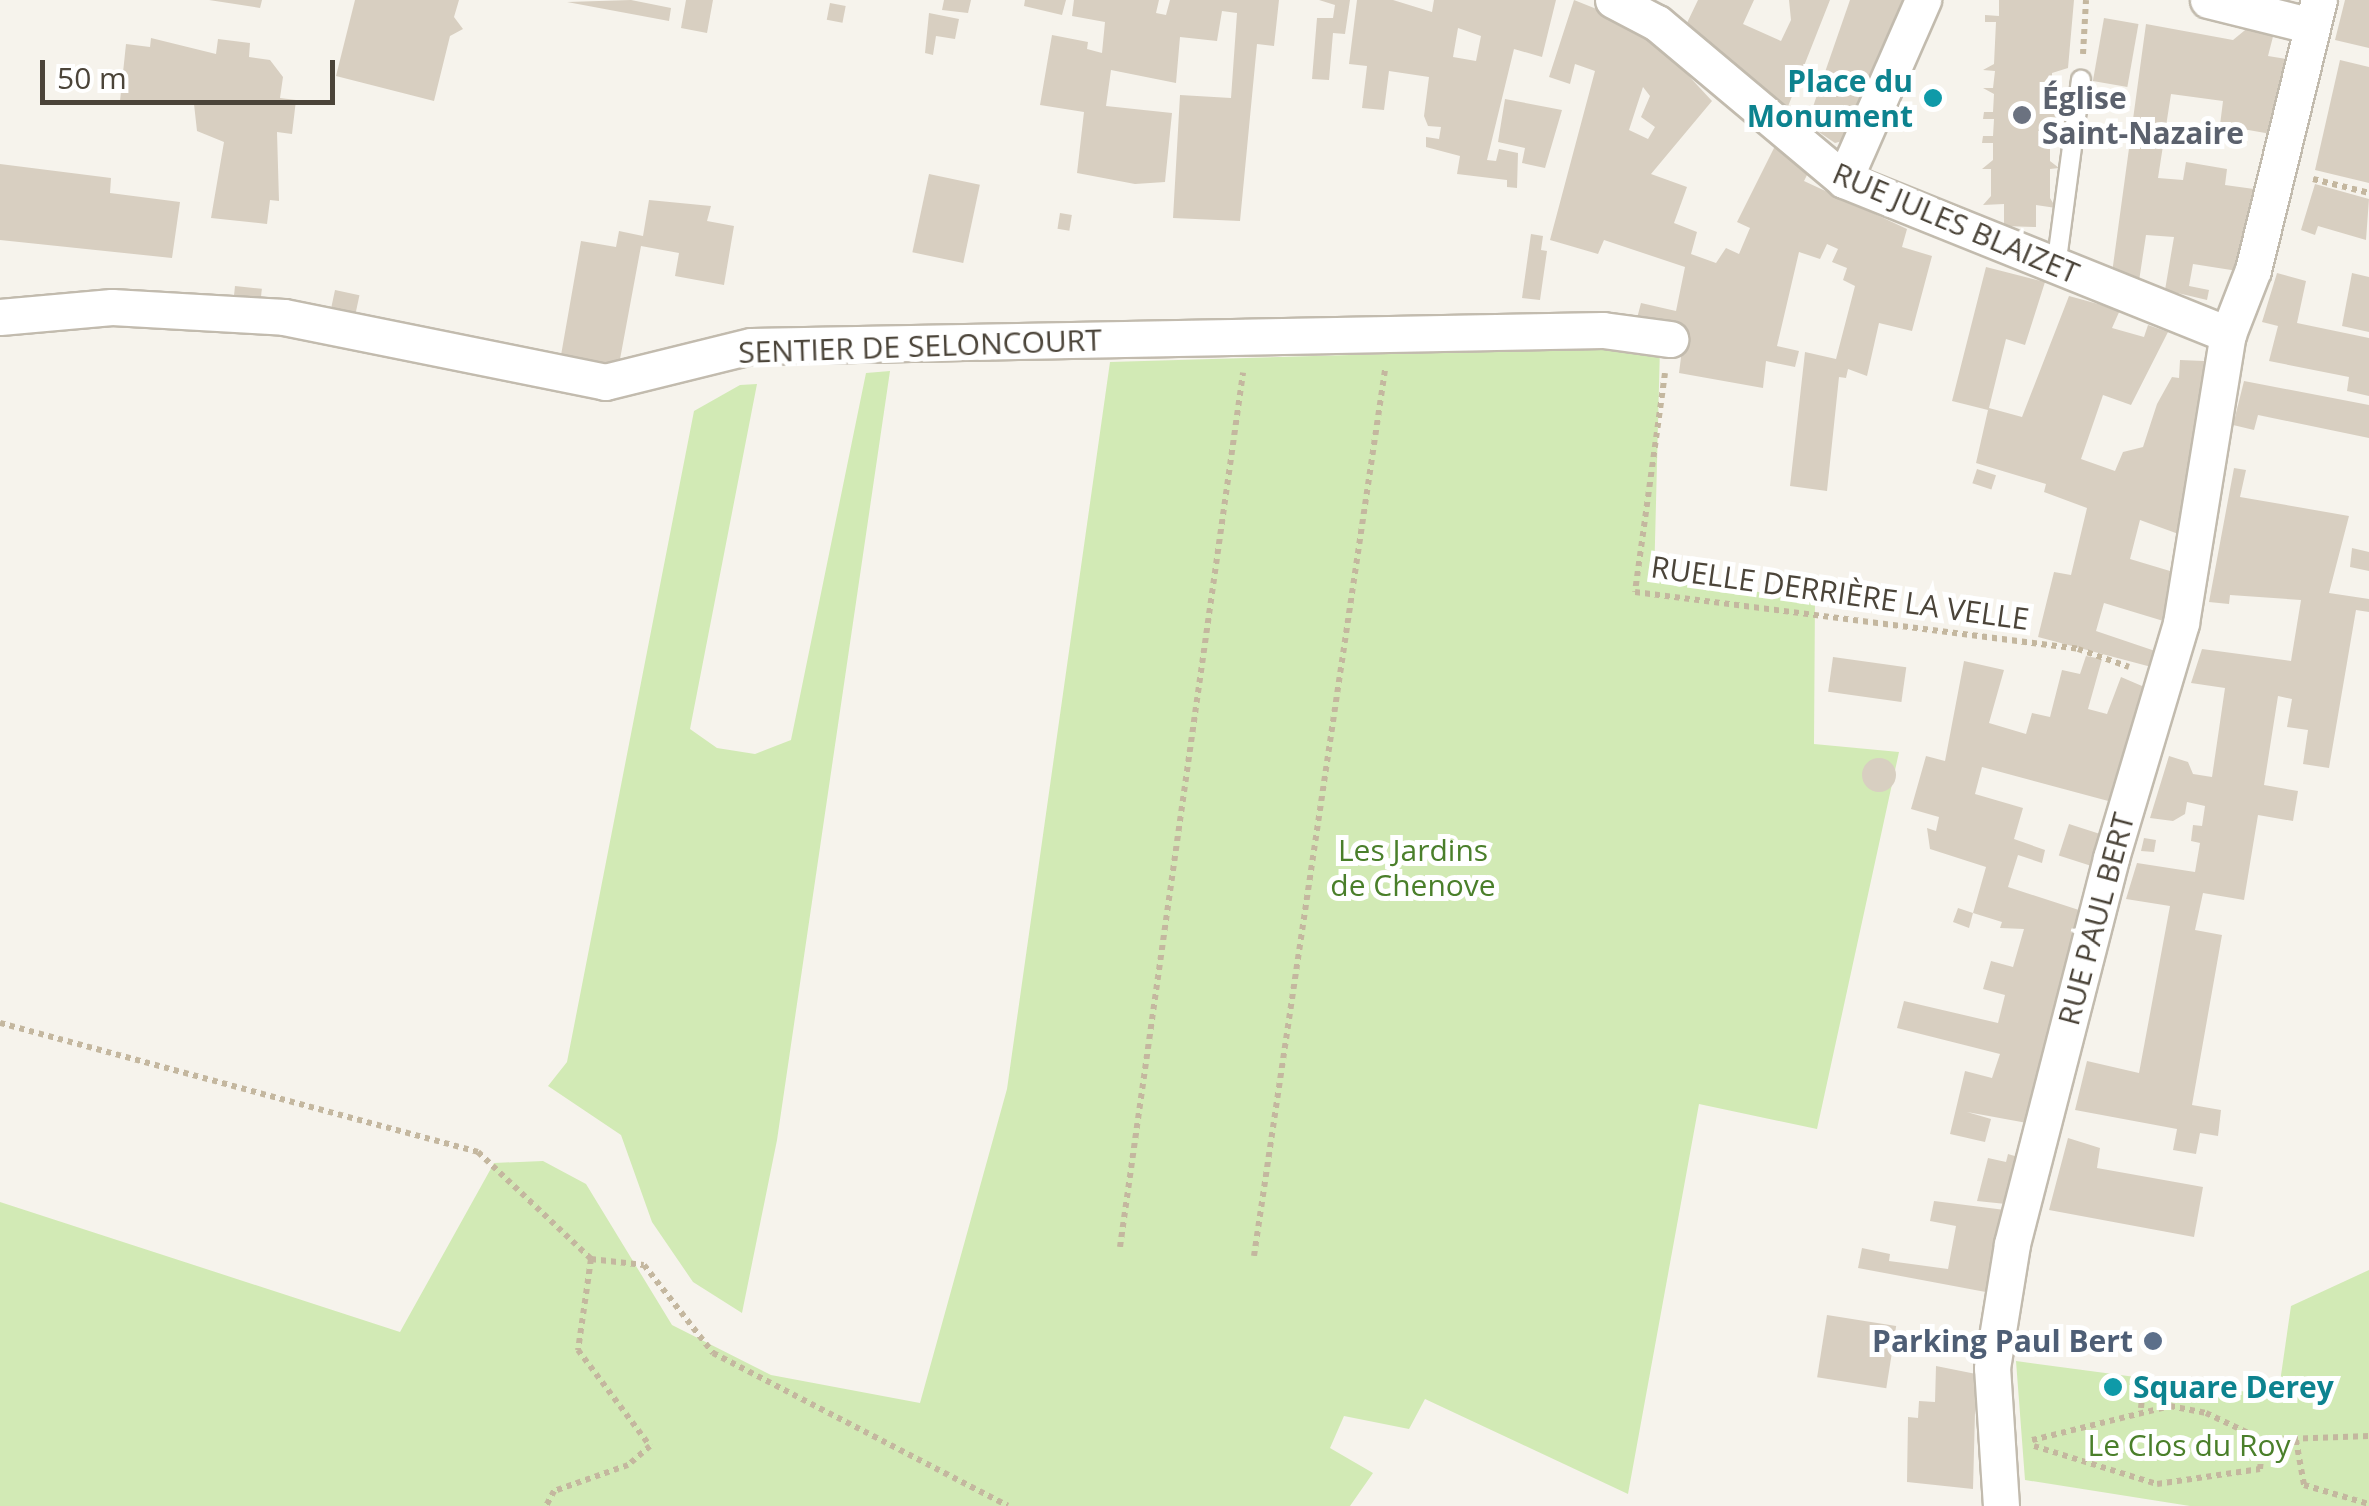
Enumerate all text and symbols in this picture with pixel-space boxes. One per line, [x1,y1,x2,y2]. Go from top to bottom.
scale bar [45,40,340,102]
text: 50 m [57,57,127,98]
place label: Place du Monument [1747,63,1913,134]
place label: Église Saint-Nazaire [2042,80,2244,150]
marker: Place du Monument [1922,87,1944,109]
marker: Église Saint-Nazaire [2011,104,2033,126]
street label: RUE JULES BLAIZET [1827,155,2085,291]
street label: SENTIER DE SELONCOURT [738,322,1102,370]
street label: RUELLE DERRIÈRE LA VELLE [1649,549,2031,637]
street label: RUE PAUL BERT [2050,809,2142,1029]
park label: Les Jardins de Chenove [1330,832,1496,902]
place label: Parking Paul Bert [1872,1323,2133,1359]
marker: Parking Paul Bert [2142,1330,2164,1352]
place label: Square Derey [2133,1369,2334,1405]
marker: Square Derey [2102,1376,2124,1398]
park label: Le Clos du Roy [2087,1427,2291,1463]

